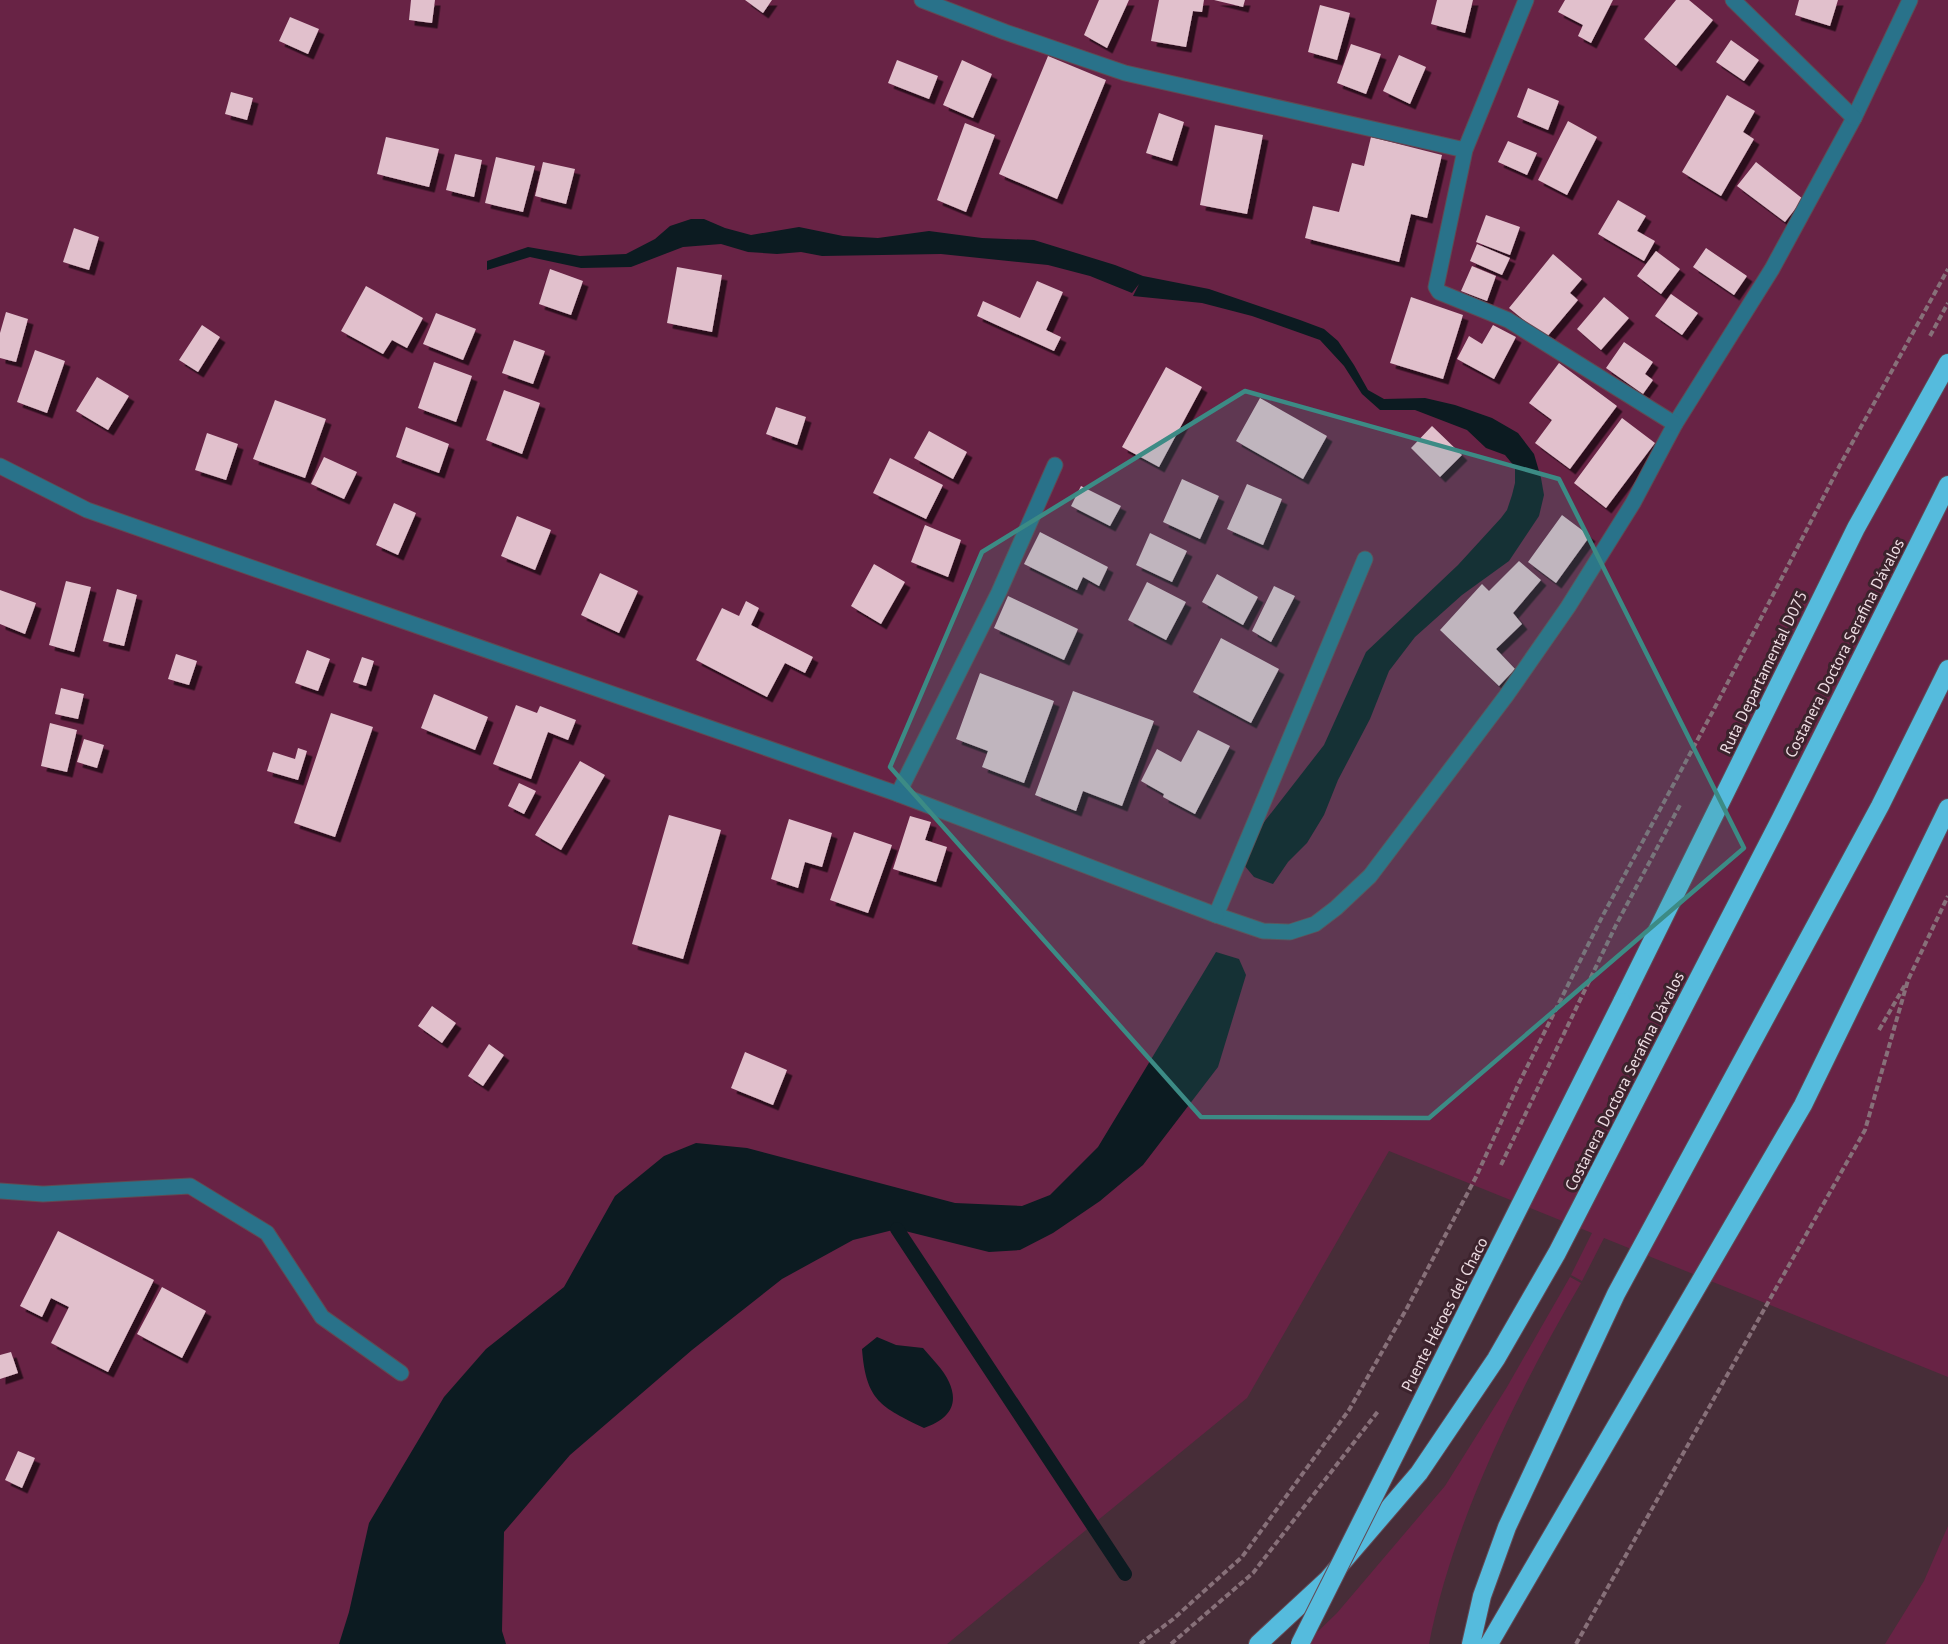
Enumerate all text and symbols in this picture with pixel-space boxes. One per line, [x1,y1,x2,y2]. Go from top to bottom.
street label: Costanera Doctora Serafina Dávalos [1780,535,1908,761]
street label: Ruta Departamental D075 [1715,587,1811,757]
street label: Costanera Doctora Serafina Dávalos [1560,968,1688,1194]
street label: Puente Héroes del Chaco [1396,1234,1492,1394]

